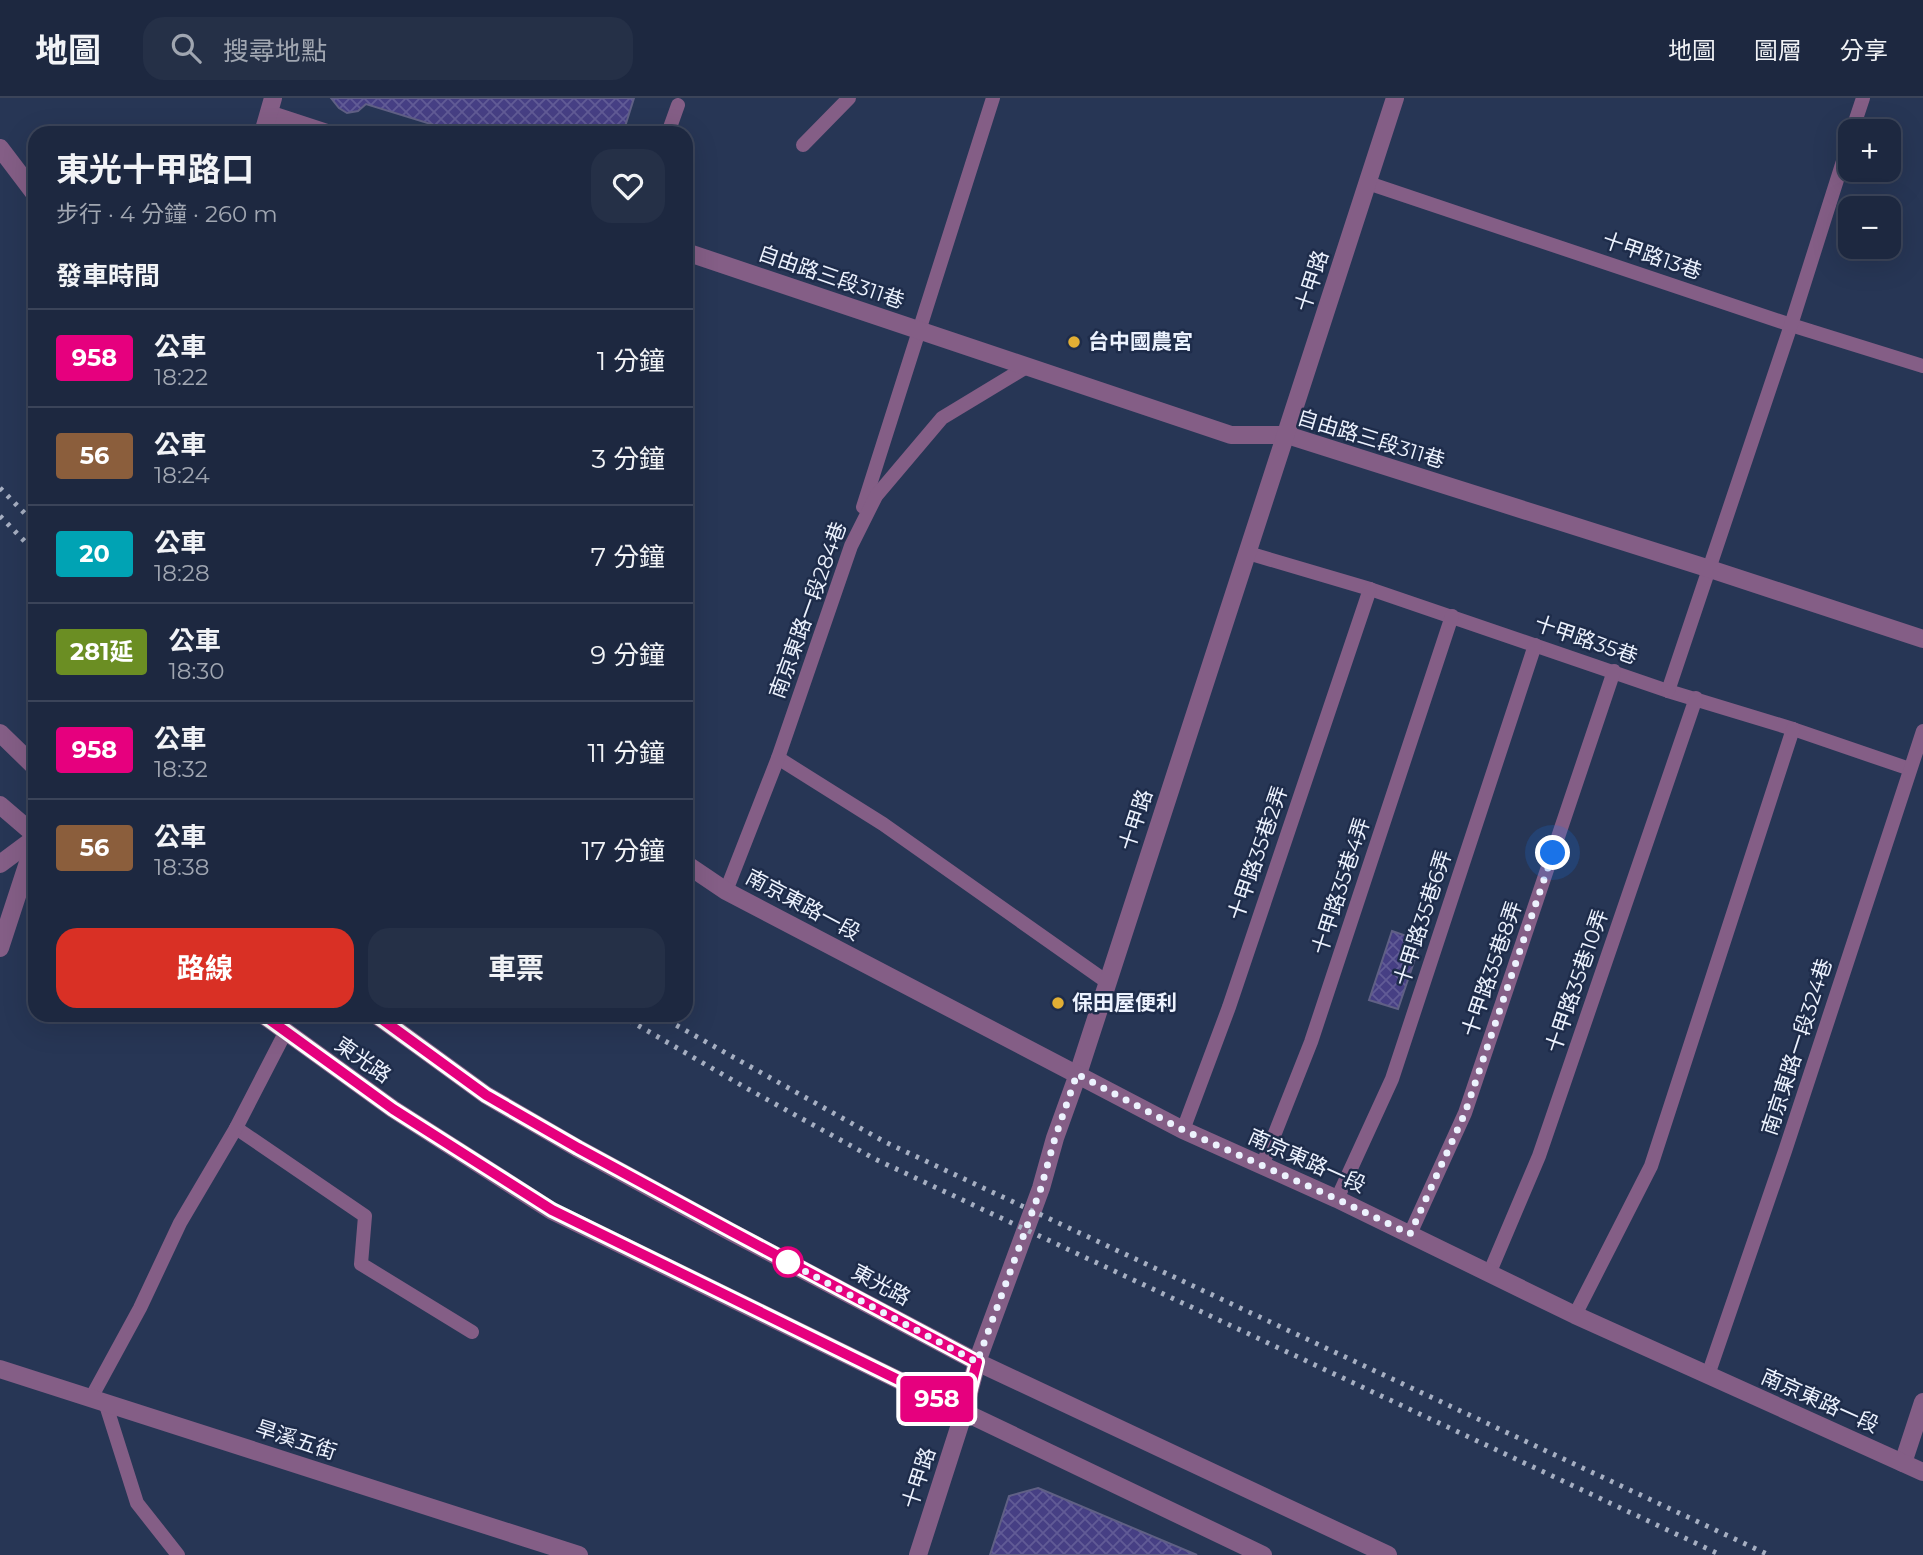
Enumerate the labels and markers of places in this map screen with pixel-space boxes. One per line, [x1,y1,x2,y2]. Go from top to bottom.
place label: 台中國農宮 [1088,329,1193,354]
marker: 台中國農宮 [1066,334,1082,350]
place label: 保田屋便利 [1072,990,1177,1015]
marker: 保田屋便利 [1050,995,1066,1011]
unlabelled marker [773,1247,803,1277]

